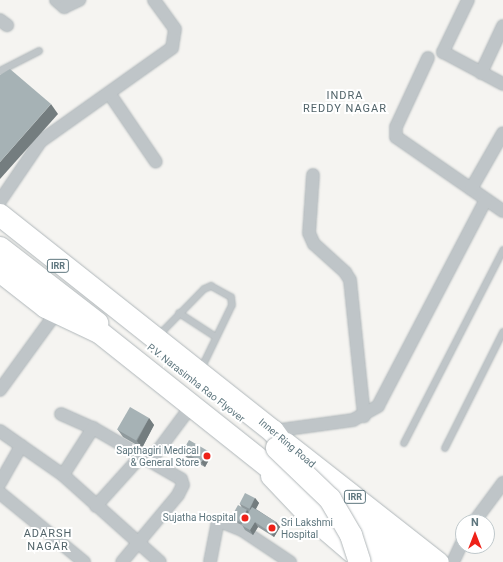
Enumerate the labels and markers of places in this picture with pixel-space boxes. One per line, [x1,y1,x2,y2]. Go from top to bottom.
place label: Sapthagiri Medical & General Store [116,444,199,468]
marker: Sapthagiri Medical & General Store [202,451,212,461]
place label: Sujatha Hospital [163,512,236,524]
marker: Sujatha Hospital [239,512,251,524]
place label: Sri Lakshmi Hospital [281,516,333,540]
marker: Sri Lakshmi Hospital [266,522,278,534]

